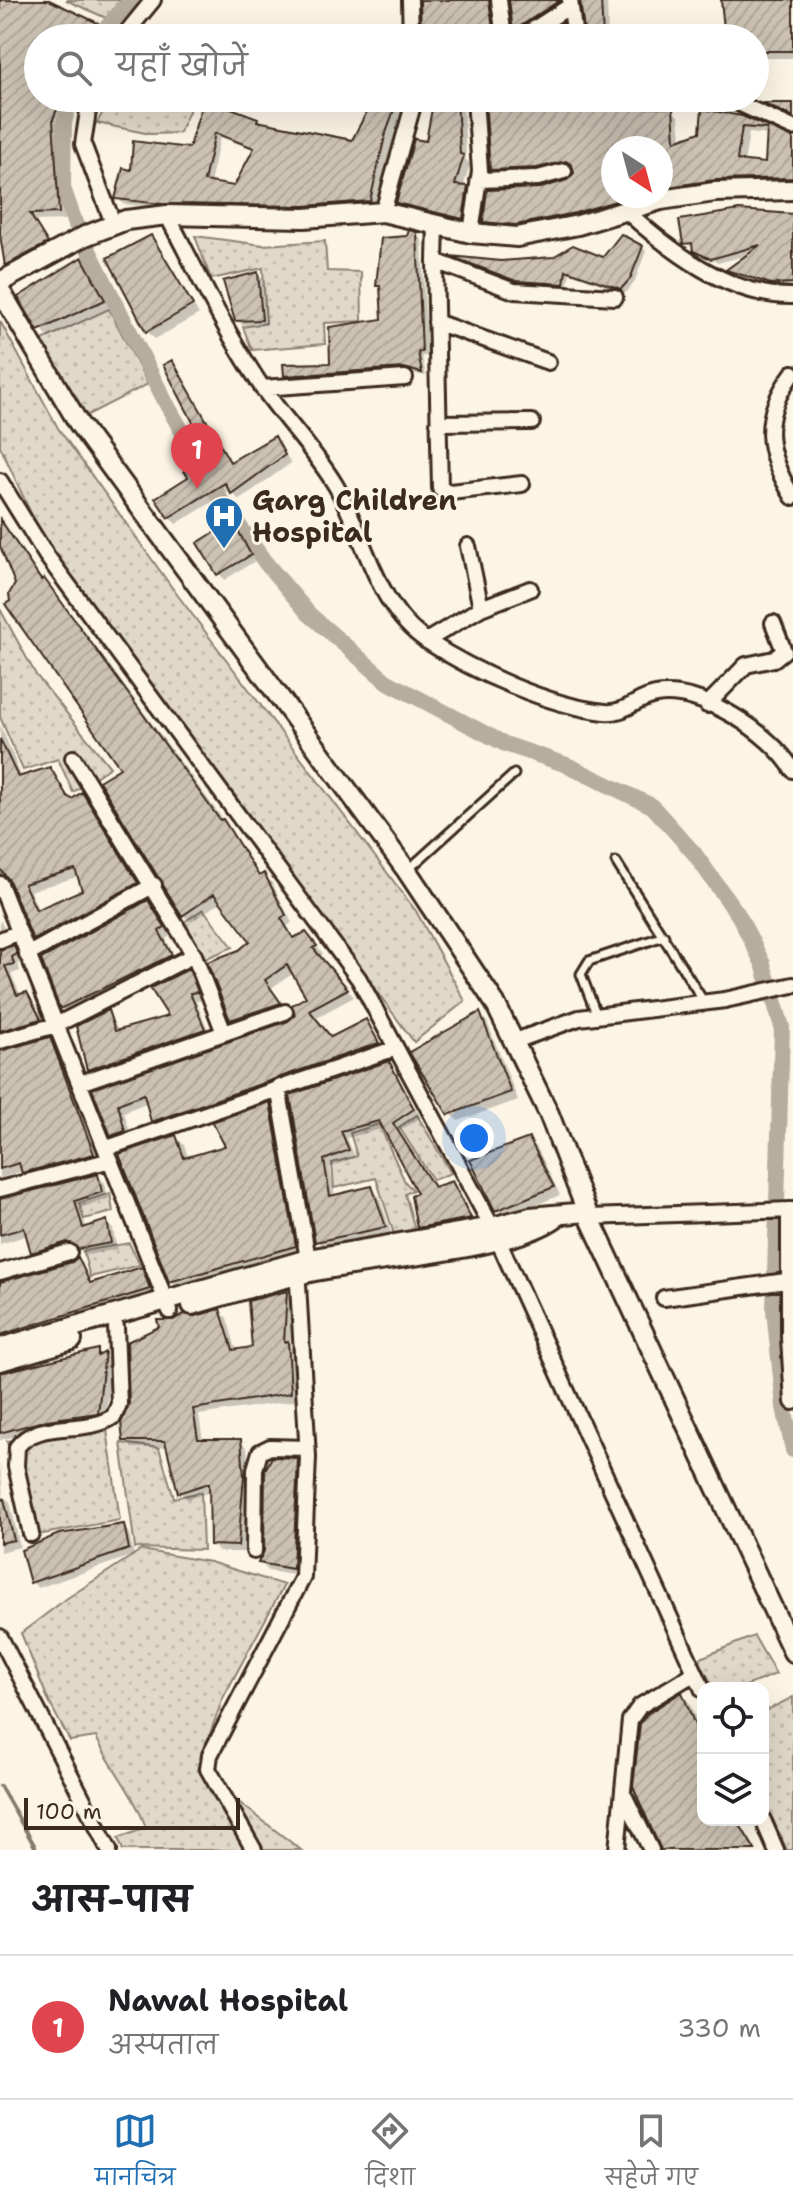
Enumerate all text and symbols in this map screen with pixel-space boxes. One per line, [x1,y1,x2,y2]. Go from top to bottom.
search box [24,24,769,112]
text: यहाँ खोजें [116,45,248,86]
icon: search [52,46,96,90]
north arrow [601,136,673,208]
pin: 1 [171,423,223,489]
place label: Garg Children Hospital [252,481,457,551]
hospital icon: Garg Children Hospital [203,495,245,550]
your location [454,1118,494,1158]
map controls [697,1682,769,1826]
button: locate [697,1682,769,1754]
button: layers [697,1754,769,1826]
scale bar [24,1794,240,1830]
text: 100 m [36,1797,102,1826]
text: आस-पास [32,1876,191,1922]
text: Nawal Hospital [108,1980,348,2021]
text: 1 [52,2010,64,2045]
text: 330 m [677,2010,761,2045]
text: अस्पताल [108,2027,218,2062]
tab: मानचित्र [95,2109,176,2202]
tab: दिशा [365,2109,415,2202]
tab: सहेजे गए [605,2109,698,2202]

